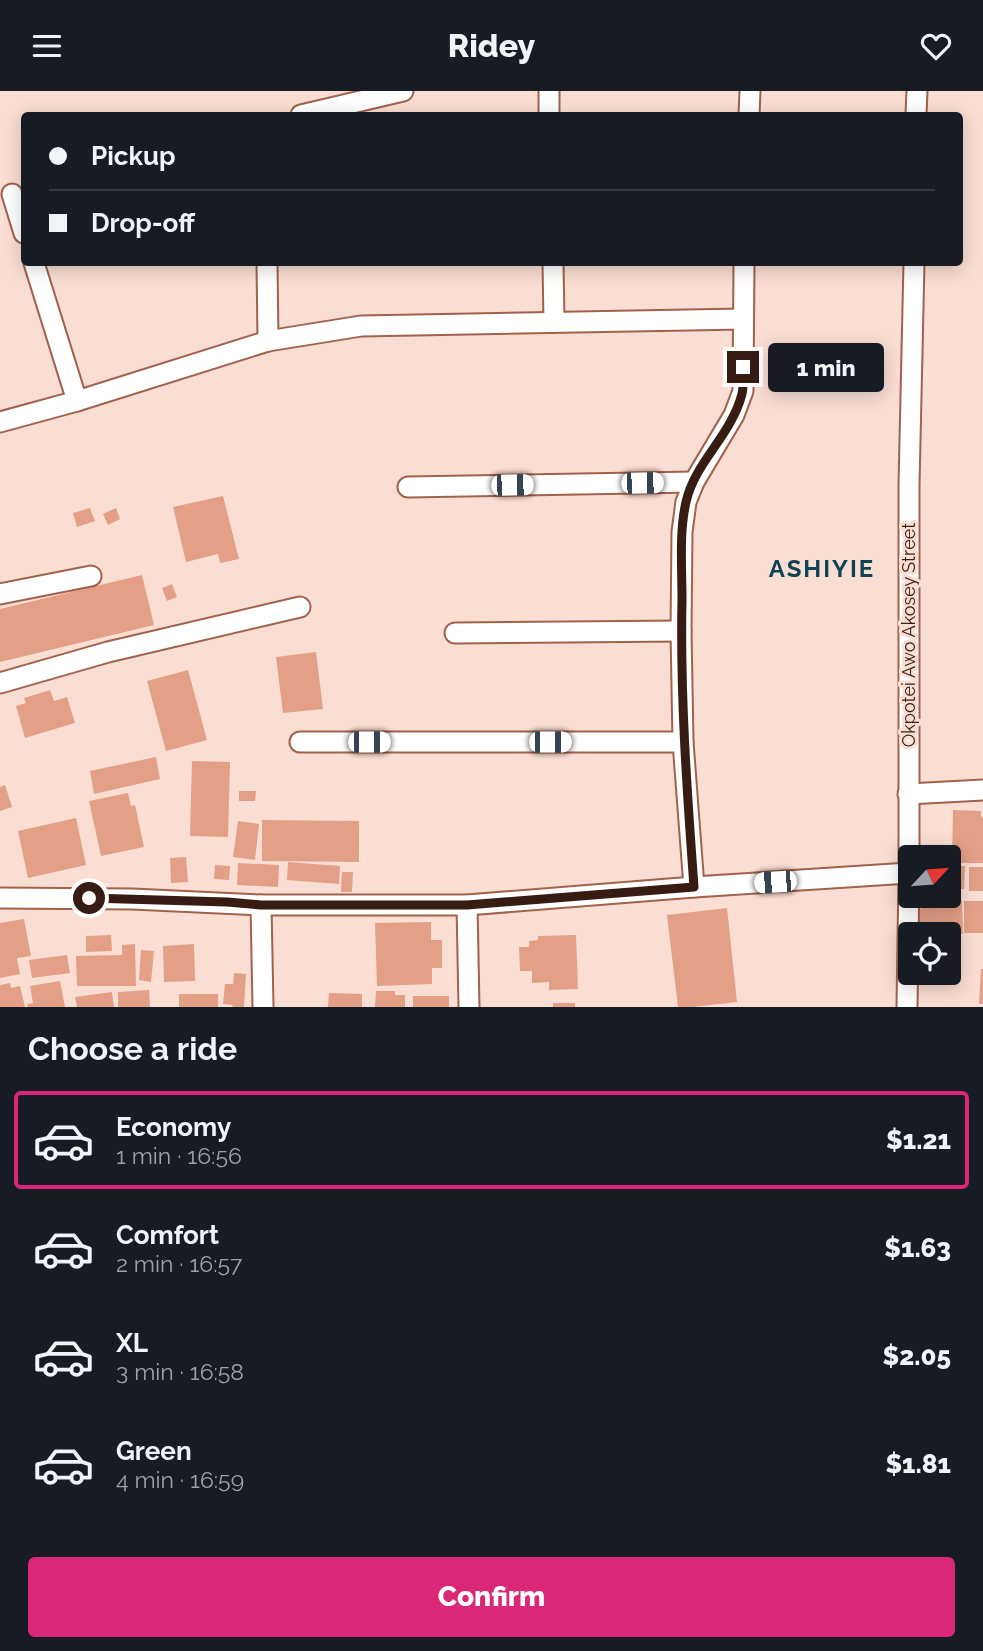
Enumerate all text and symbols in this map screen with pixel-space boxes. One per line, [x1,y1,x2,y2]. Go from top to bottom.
icon: menu [28,27,66,65]
text: Ridey [448,27,535,64]
icon: heart [917,27,955,65]
text: Pickup [91,141,176,171]
text: Drop-off [91,208,195,238]
callout: 1 min [768,343,883,391]
route end [727,351,759,383]
text: 1 min [796,354,856,381]
car [621,472,664,494]
car [491,474,534,496]
street label: Okpotei Awo Akosey Street [898,523,919,747]
district label: ASHIYIE [769,554,875,583]
car [349,732,391,753]
car [530,732,572,753]
north arrow [898,845,961,908]
map controls [898,845,961,985]
car [754,870,797,894]
route start [73,882,105,914]
button: locate [898,922,961,985]
text: Choose a ride [28,1030,237,1067]
icon: car [32,1109,95,1172]
text: Economy [116,1112,231,1142]
text: $1.21 [886,1125,951,1155]
text: 1 min · 16:56 [116,1142,242,1169]
icon: car [32,1217,95,1280]
text: Comfort [116,1220,219,1250]
text: $1.63 [884,1233,951,1263]
text: 2 min · 16:57 [116,1250,242,1277]
icon: car [32,1325,95,1388]
text: XL [116,1328,148,1358]
text: $2.05 [883,1341,951,1371]
text: 3 min · 16:58 [116,1358,244,1385]
icon: car [32,1433,95,1496]
text: Green [116,1436,192,1466]
text: $1.81 [885,1449,951,1479]
text: 4 min · 16:59 [116,1466,244,1493]
button: Confirm [28,1557,955,1637]

